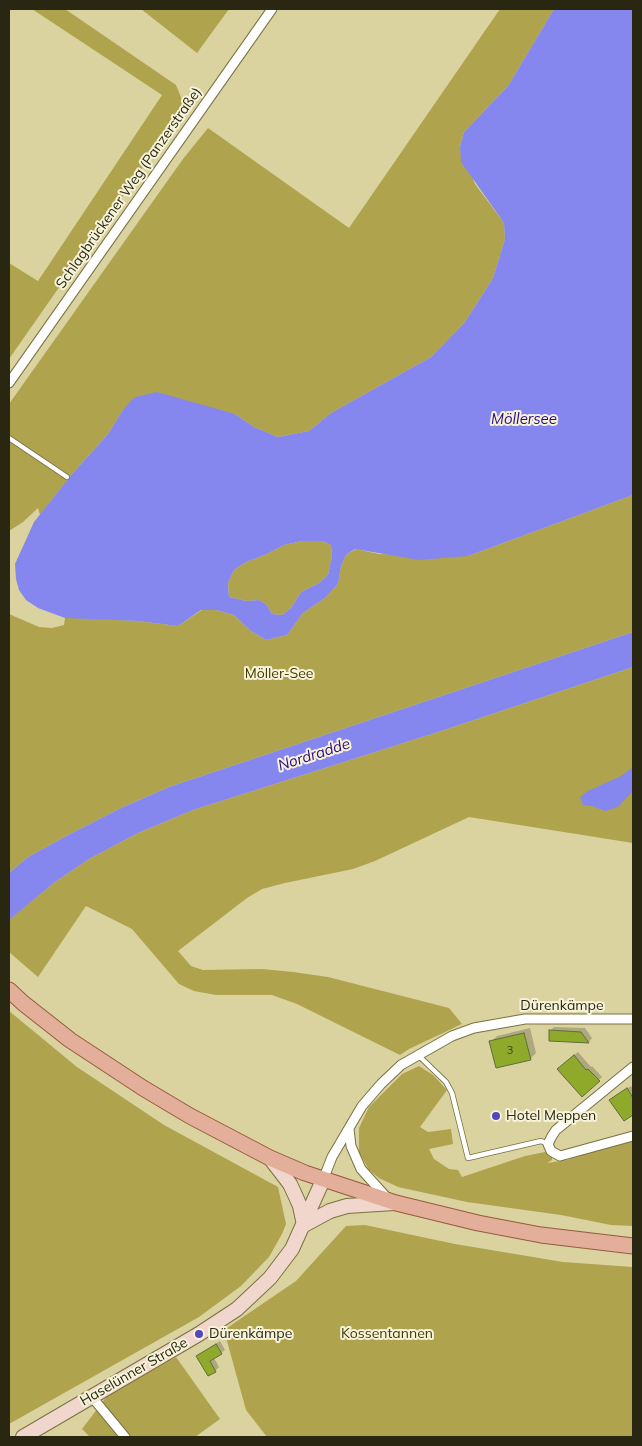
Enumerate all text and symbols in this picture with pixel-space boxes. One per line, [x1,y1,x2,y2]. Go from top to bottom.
street label: Schlagbrückener Weg (Panzerstraße) [53,84,205,292]
water label: Möllersee [491,410,557,428]
park label: Möller-See [245,666,313,682]
water label: Nordradde [276,735,352,775]
street label: Dürenkämpe [520,998,604,1014]
house number: 3 [507,1044,513,1058]
place label: Hotel Meppen [506,1108,596,1124]
marker: Hotel Meppen [490,1110,502,1122]
place label: Dürenkämpe [209,1326,292,1342]
park label: Kossentannen [341,1326,433,1342]
marker: Dürenkämpe [193,1328,205,1340]
street label: Haselünner Straße [77,1334,191,1410]

